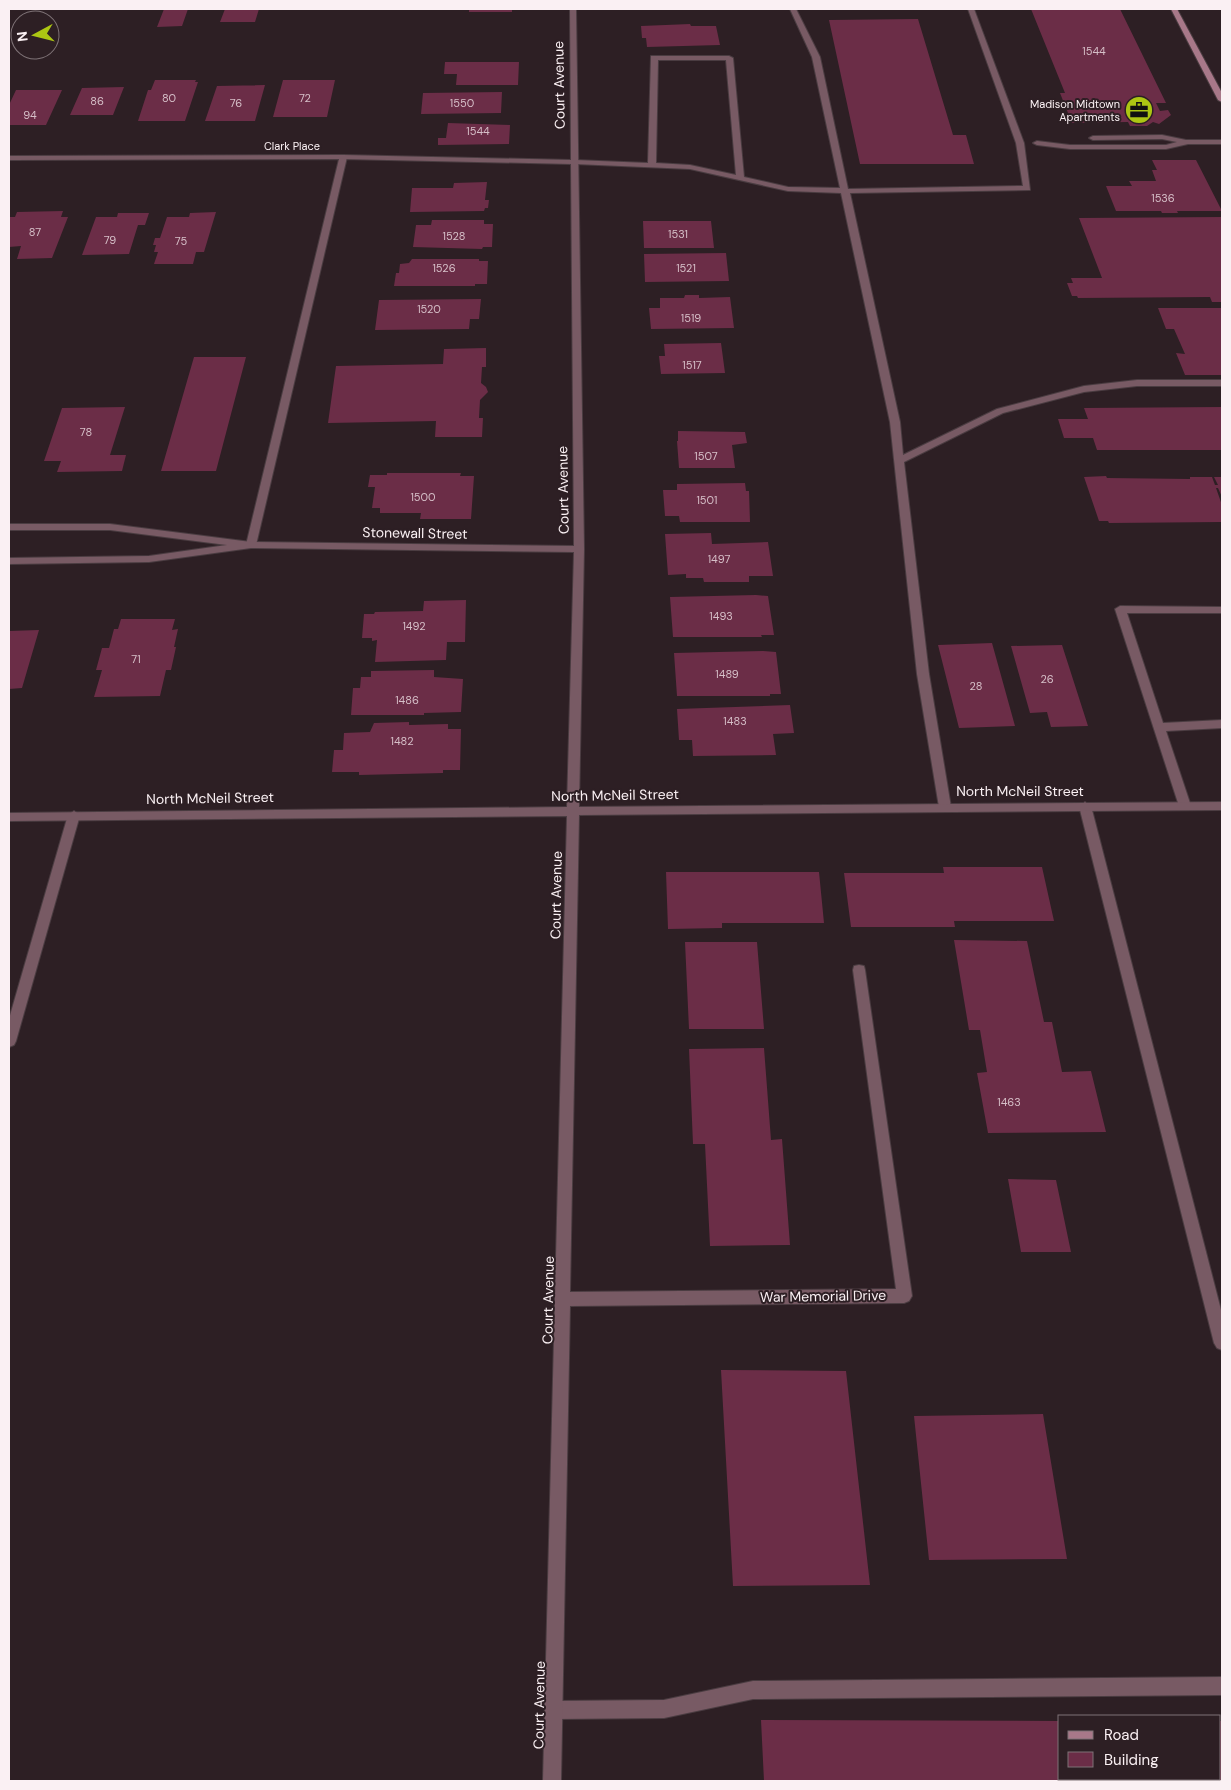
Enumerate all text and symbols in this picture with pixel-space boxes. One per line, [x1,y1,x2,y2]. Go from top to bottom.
north arrow [10,10,60,60]
text: N [13,30,32,43]
street label: Court Avenue [549,41,569,129]
house number: 1544 [1082,44,1106,58]
house number: 80 [162,91,176,105]
house number: 72 [299,91,311,105]
house number: 86 [90,94,104,108]
office icon: Madison Midtown Apartments [1124,95,1154,125]
house number: 76 [230,96,242,110]
house number: 1550 [450,96,474,110]
place label: Madison Midtown Apartments [1030,97,1120,124]
house number: 94 [23,108,37,122]
house number: 1544 [466,124,490,138]
street label: Clark Place [264,139,320,153]
house number: 1536 [1151,191,1175,205]
house number: 87 [29,225,41,239]
house number: 1531 [668,227,688,241]
house number: 1528 [443,229,465,243]
house number: 79 [104,233,116,247]
house number: 75 [175,234,187,248]
house number: 1526 [432,261,456,275]
house number: 1521 [676,261,696,275]
house number: 1520 [417,302,441,316]
house number: 1519 [681,311,701,325]
house number: 1517 [682,358,702,372]
house number: 78 [80,425,92,439]
street label: Court Avenue [553,446,573,534]
house number: 1507 [694,449,718,463]
house number: 1500 [410,490,436,504]
house number: 1501 [696,493,718,507]
street label: Stonewall Street [362,523,468,543]
house number: 1497 [708,552,730,566]
house number: 1493 [709,609,733,623]
house number: 1492 [402,619,426,633]
house number: 71 [131,652,141,666]
house number: 1489 [715,667,739,681]
house number: 26 [1040,672,1054,686]
house number: 28 [970,679,982,693]
house number: 1486 [395,693,419,707]
house number: 1483 [723,714,747,728]
house number: 1482 [391,734,413,748]
street label: North McNeil Street [956,782,1084,800]
street label: North McNeil Street [551,785,679,805]
street label: North McNeil Street [146,788,274,808]
street label: Court Avenue [546,851,566,939]
house number: 1463 [997,1095,1021,1109]
street label: Court Avenue [538,1256,558,1344]
street label: War Memorial Drive [760,1286,886,1306]
street label: Court Avenue [529,1661,549,1749]
legend [1058,1715,1221,1780]
text: Road [1104,1725,1139,1745]
text: Building [1104,1750,1159,1770]

